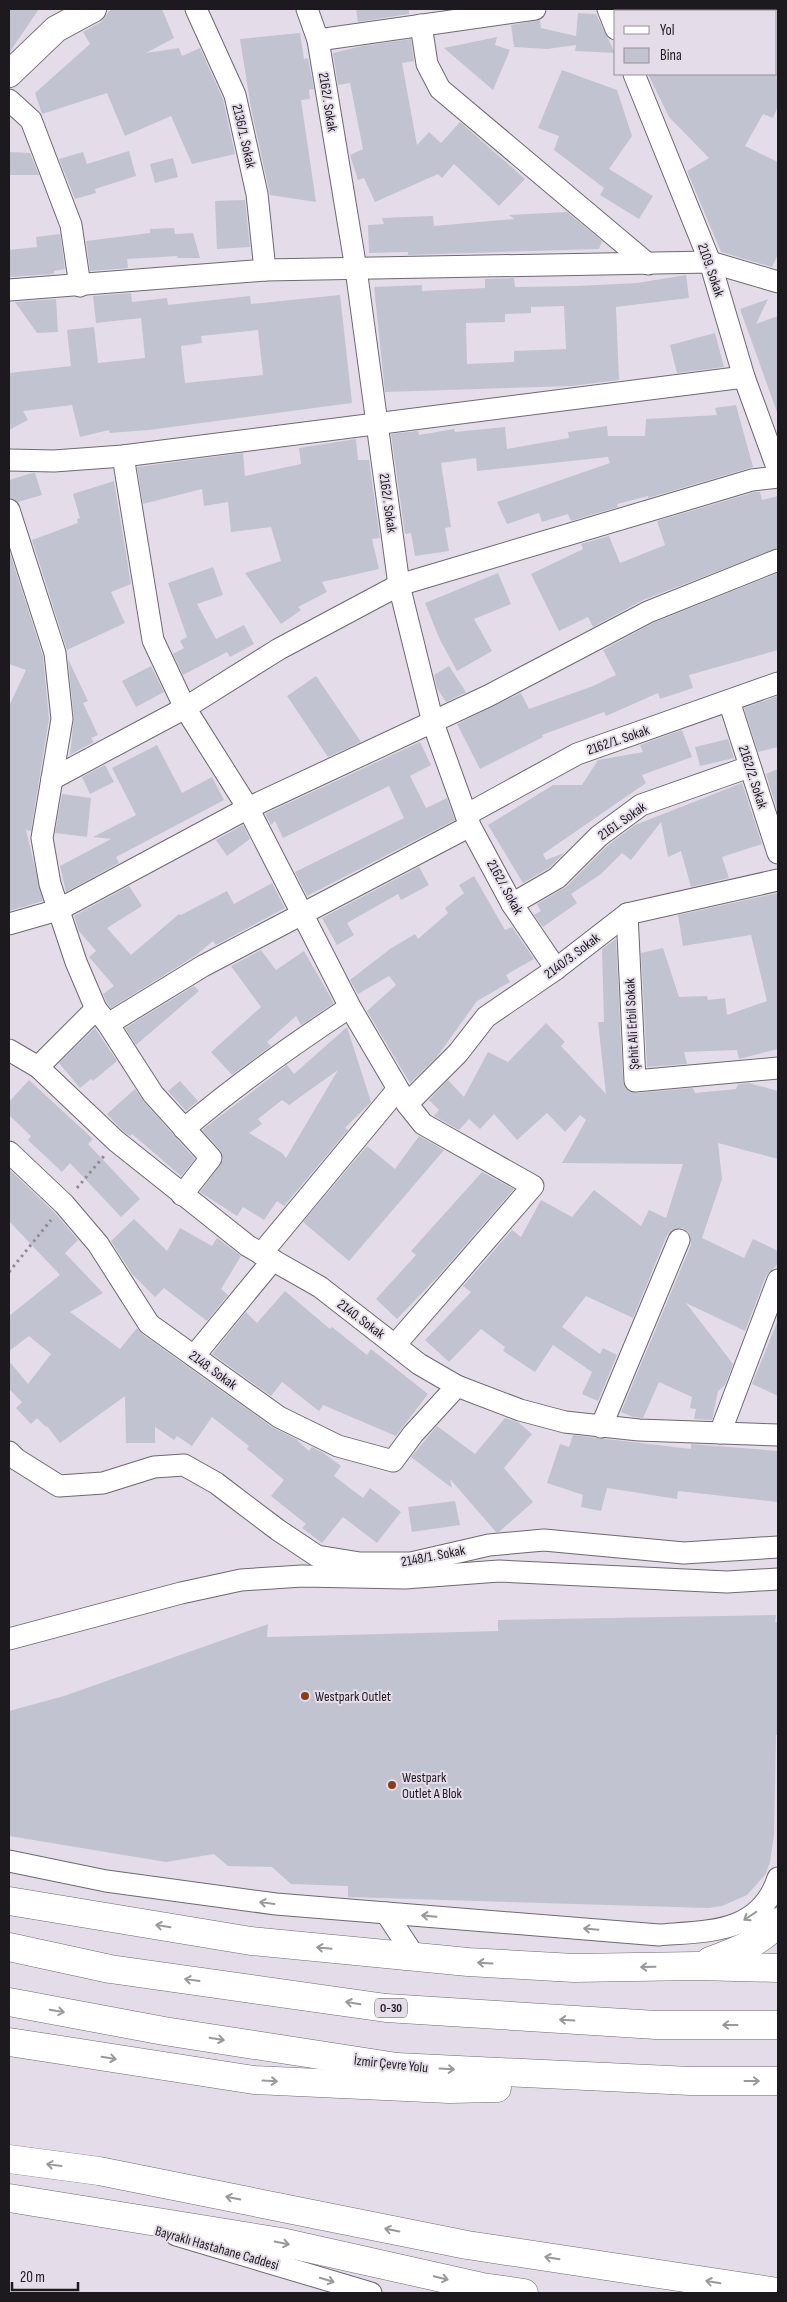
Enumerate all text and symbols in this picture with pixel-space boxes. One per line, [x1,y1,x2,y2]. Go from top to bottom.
legend [614,10,777,75]
text: Yol [660,21,675,40]
text: Bina [660,46,682,65]
street label: 2162/. Sokak [315,71,341,134]
street label: 2136/1. Sokak [228,103,260,170]
street label: 2109. Sokak [694,241,728,300]
street label: 2162/. Sokak [375,472,401,534]
street label: 2162/1. Sokak [584,721,652,759]
street label: 2162/2. Sokak [735,743,771,811]
street label: 2161. Sokak [595,798,650,844]
street label: 2162/. Sokak [483,857,527,918]
street label: 2140/3. Sokak [541,929,604,982]
street label: Şehit Ali Erbil Sokak [621,977,643,1070]
street label: 2140. Sokak [334,1296,389,1343]
street label: 2148. Sokak [186,1347,241,1394]
street label: 2148/1. Sokak [400,1541,467,1571]
place label: Westpark Outlet [315,1688,391,1705]
marker: Westpark Outlet [299,1690,311,1702]
place label: Westpark Outlet A Blok [402,1769,463,1802]
marker: Westpark Outlet A Blok [386,1779,398,1791]
one-way arrow [260,1898,276,1908]
one-way arrow [743,1911,757,1921]
one-way arrow [422,1912,438,1921]
one-way arrow [155,1921,171,1931]
one-way arrow [584,1925,600,1934]
one-way arrow [316,1943,332,1953]
one-way arrow [478,1958,494,1967]
one-way arrow [640,1962,656,1971]
one-way arrow [184,1975,200,1985]
one-way arrow [345,1998,361,2008]
road number: O-30 [375,1999,407,2018]
one-way arrow [48,2007,64,2016]
one-way arrow [559,2016,575,2025]
one-way arrow [722,2020,738,2030]
one-way arrow [208,2034,224,2044]
street label: İzmir Çevre Yolu [353,2052,429,2076]
one-way arrow [100,2053,116,2063]
one-way arrow [438,2064,455,2074]
one-way arrow [261,2076,277,2085]
one-way arrow [744,2076,760,2086]
one-way arrow [46,2160,62,2170]
one-way arrow [225,2193,241,2202]
street label: Bayraklı Hastahane Caddesi [153,2222,281,2274]
one-way arrow [384,2225,400,2234]
one-way arrow [274,2238,290,2248]
one-way arrow [544,2253,560,2263]
scale bar [12,2260,79,2292]
text: 20 m [20,2268,45,2287]
one-way arrow [432,2274,448,2283]
one-way arrow [319,2276,335,2286]
one-way arrow [705,2277,721,2287]

